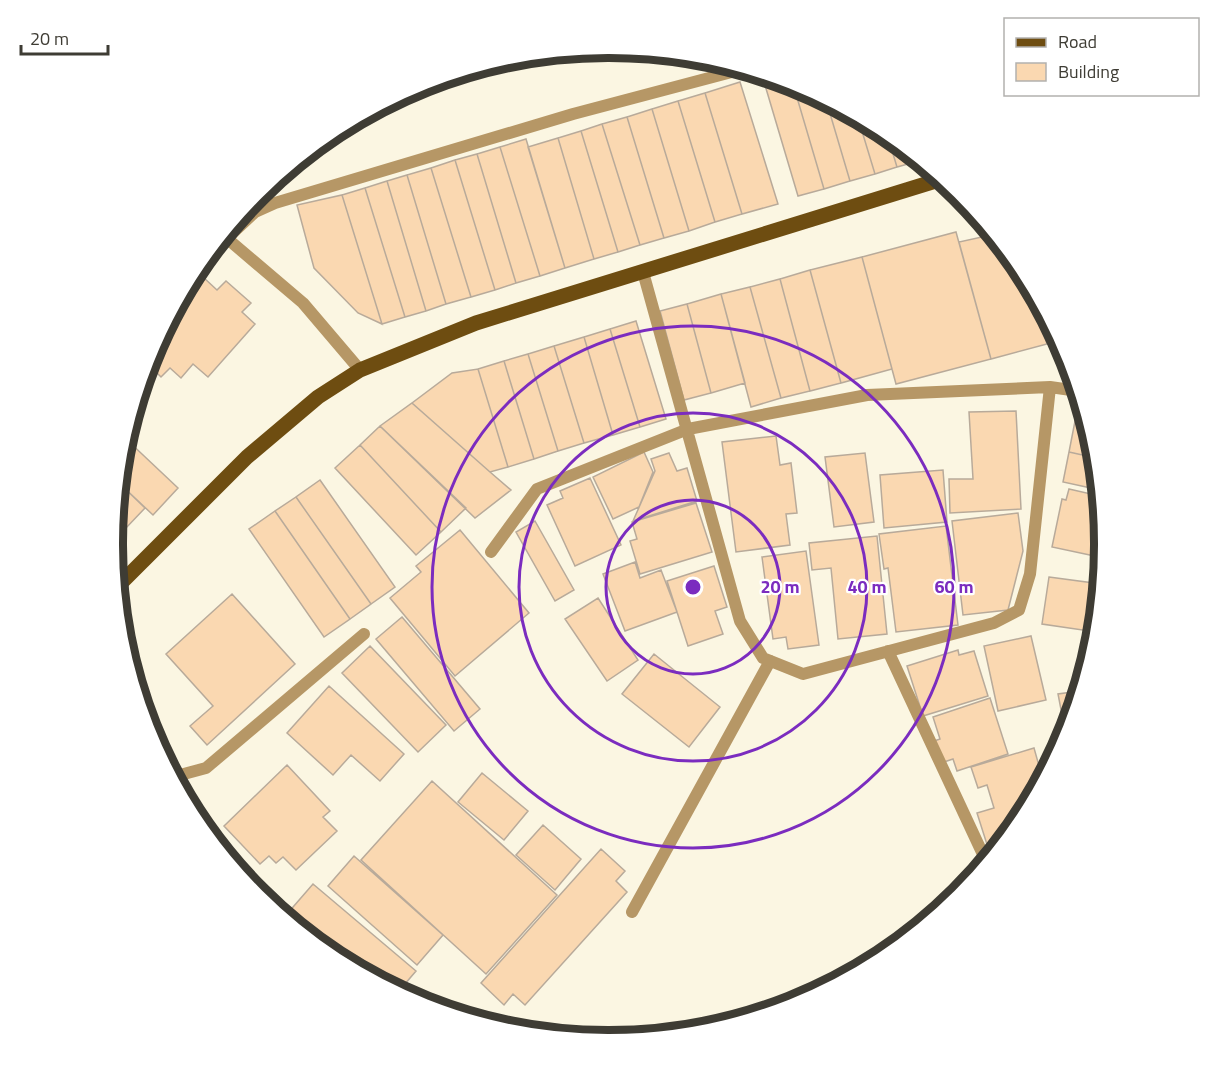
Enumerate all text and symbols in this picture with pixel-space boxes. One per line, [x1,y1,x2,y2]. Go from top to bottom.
scale bar [21,18,108,56]
legend [1004,18,1199,96]
text: 20 m [30,25,69,52]
text: Road [1058,28,1097,55]
text: Building [1058,58,1119,85]
text: 20 m [760,573,800,600]
text: 40 m [847,573,887,600]
text: 60 m [934,573,974,600]
centre of rings [683,577,703,597]

